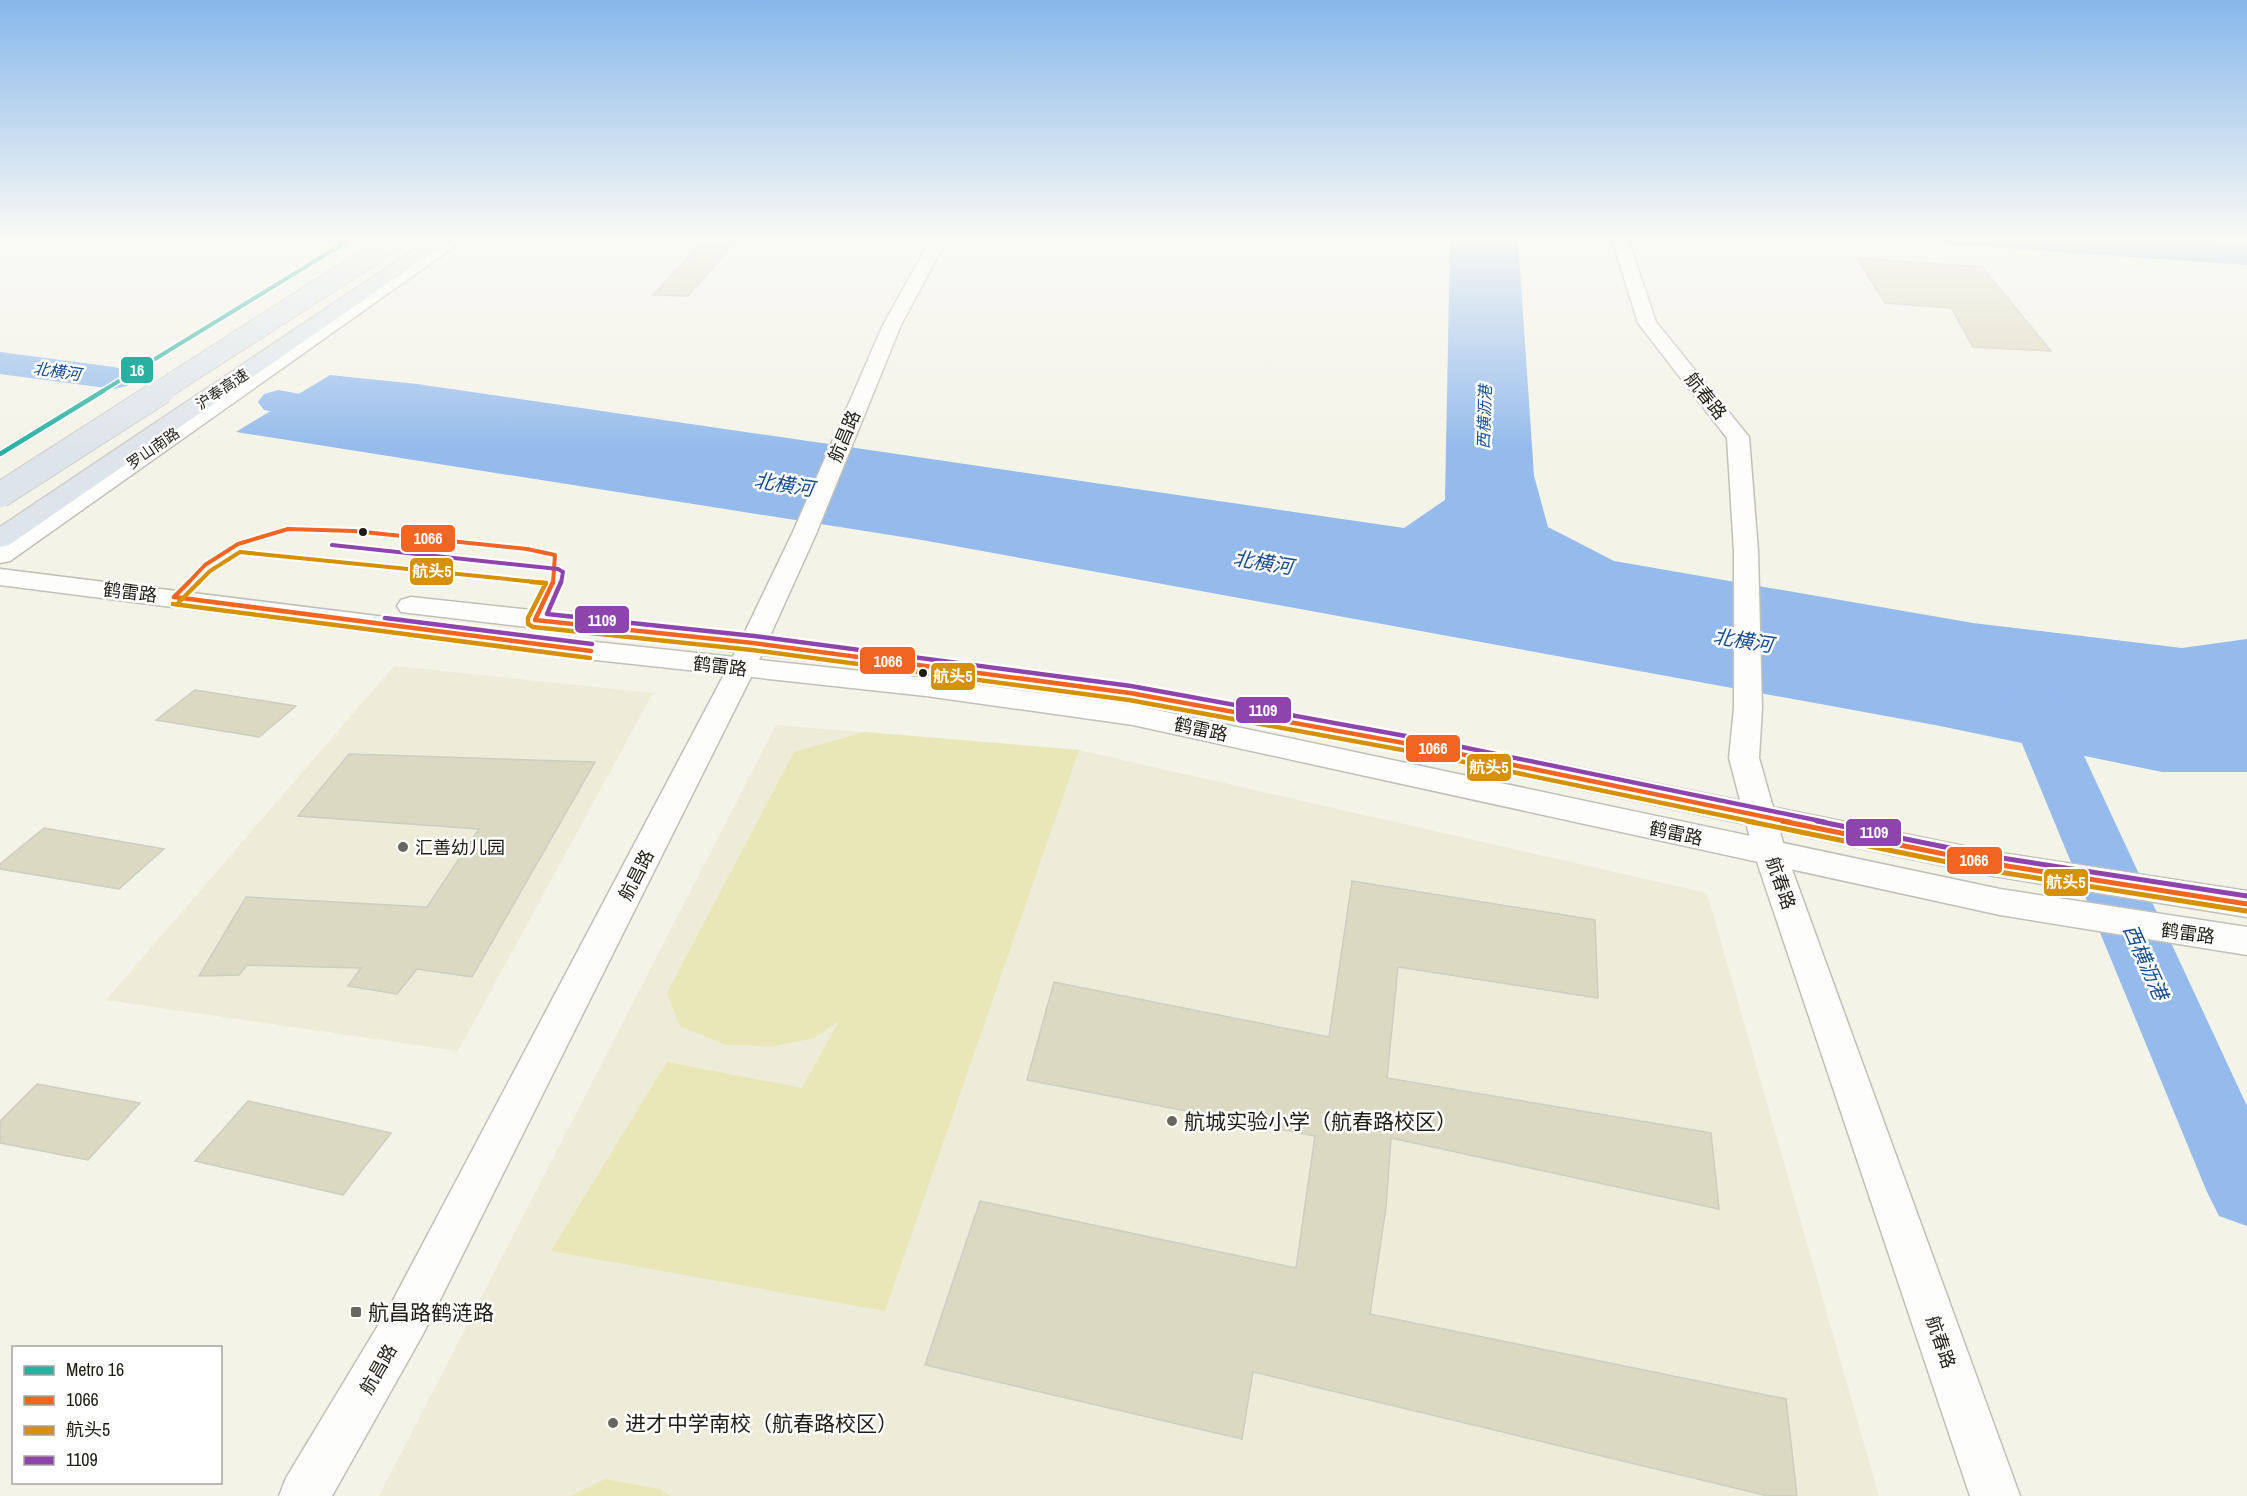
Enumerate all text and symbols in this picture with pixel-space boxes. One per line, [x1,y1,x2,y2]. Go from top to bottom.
line badge: 16 [120,356,154,384]
water label: 北横河 [32,357,85,386]
text: 16 [130,359,144,381]
street label: 沪奉高速 [191,364,253,414]
street label: 航春路 [1679,367,1733,425]
water label: 西横沥港 [1472,383,1496,449]
street label: 航昌路 [822,406,866,466]
street label: 罗山南路 [122,422,184,474]
water label: 北横河 [752,466,820,503]
line badge: 1066 [400,524,456,553]
unlabelled marker [357,526,369,538]
text: 1066 [413,527,443,549]
water label: 北横河 [1231,544,1299,581]
line badge: 航头5 [409,557,454,586]
text: 航头5 [412,560,452,582]
street label: 鹤雷路 [102,576,158,608]
line badge: 1109 [574,605,630,634]
text: 1109 [588,609,616,631]
water label: 北横河 [1711,622,1779,659]
line badge: 1066 [859,646,916,675]
street label: 鹤雷路 [692,650,748,682]
text: 1066 [873,650,903,672]
line badge: 航头5 [930,662,976,691]
text: 航头5 [933,665,973,687]
unlabelled marker [917,667,929,679]
line badge: 1109 [1235,696,1292,724]
text: 1109 [1249,699,1277,721]
street label: 鹤雷路 [1172,711,1230,747]
line badge: 1066 [1405,734,1461,763]
text: 1066 [1418,737,1448,759]
line badge: 航头5 [1466,753,1512,782]
text: 航头5 [1469,756,1509,778]
street label: 鹤雷路 [1647,815,1705,851]
line badge: 1109 [1845,818,1902,847]
text: 1109 [1860,821,1888,843]
place label: 汇善幼儿园 [415,835,505,860]
marker: 汇善幼儿园 [396,840,410,854]
street label: 航昌路 [613,845,659,905]
line badge: 1066 [1946,846,2003,875]
text: 1066 [1959,849,1989,871]
street label: 航春路 [1760,853,1802,913]
line badge: 航头5 [2043,868,2089,897]
text: 航头5 [2046,871,2086,893]
street label: 鹤雷路 [2160,917,2216,949]
water label: 西横沥港 [2117,920,2176,1007]
place label: 航城实验小学（航春路校区） [1184,1107,1457,1136]
marker: 航城实验小学（航春路校区） [1165,1114,1179,1128]
place label: 航昌路鹤涟路 [368,1298,494,1327]
marker: 航昌路鹤涟路 [349,1305,363,1319]
street label: 航春路 [1920,1312,1962,1372]
street label: 航昌路 [354,1339,402,1399]
legend [12,1346,222,1484]
text: Metro 16 [66,1357,124,1382]
text: 1066 [66,1387,99,1412]
place label: 进才中学南校（航春路校区） [625,1409,898,1438]
marker: 进才中学南校（航春路校区） [606,1416,620,1430]
text: 航头5 [66,1417,110,1442]
text: 1109 [66,1447,98,1472]

